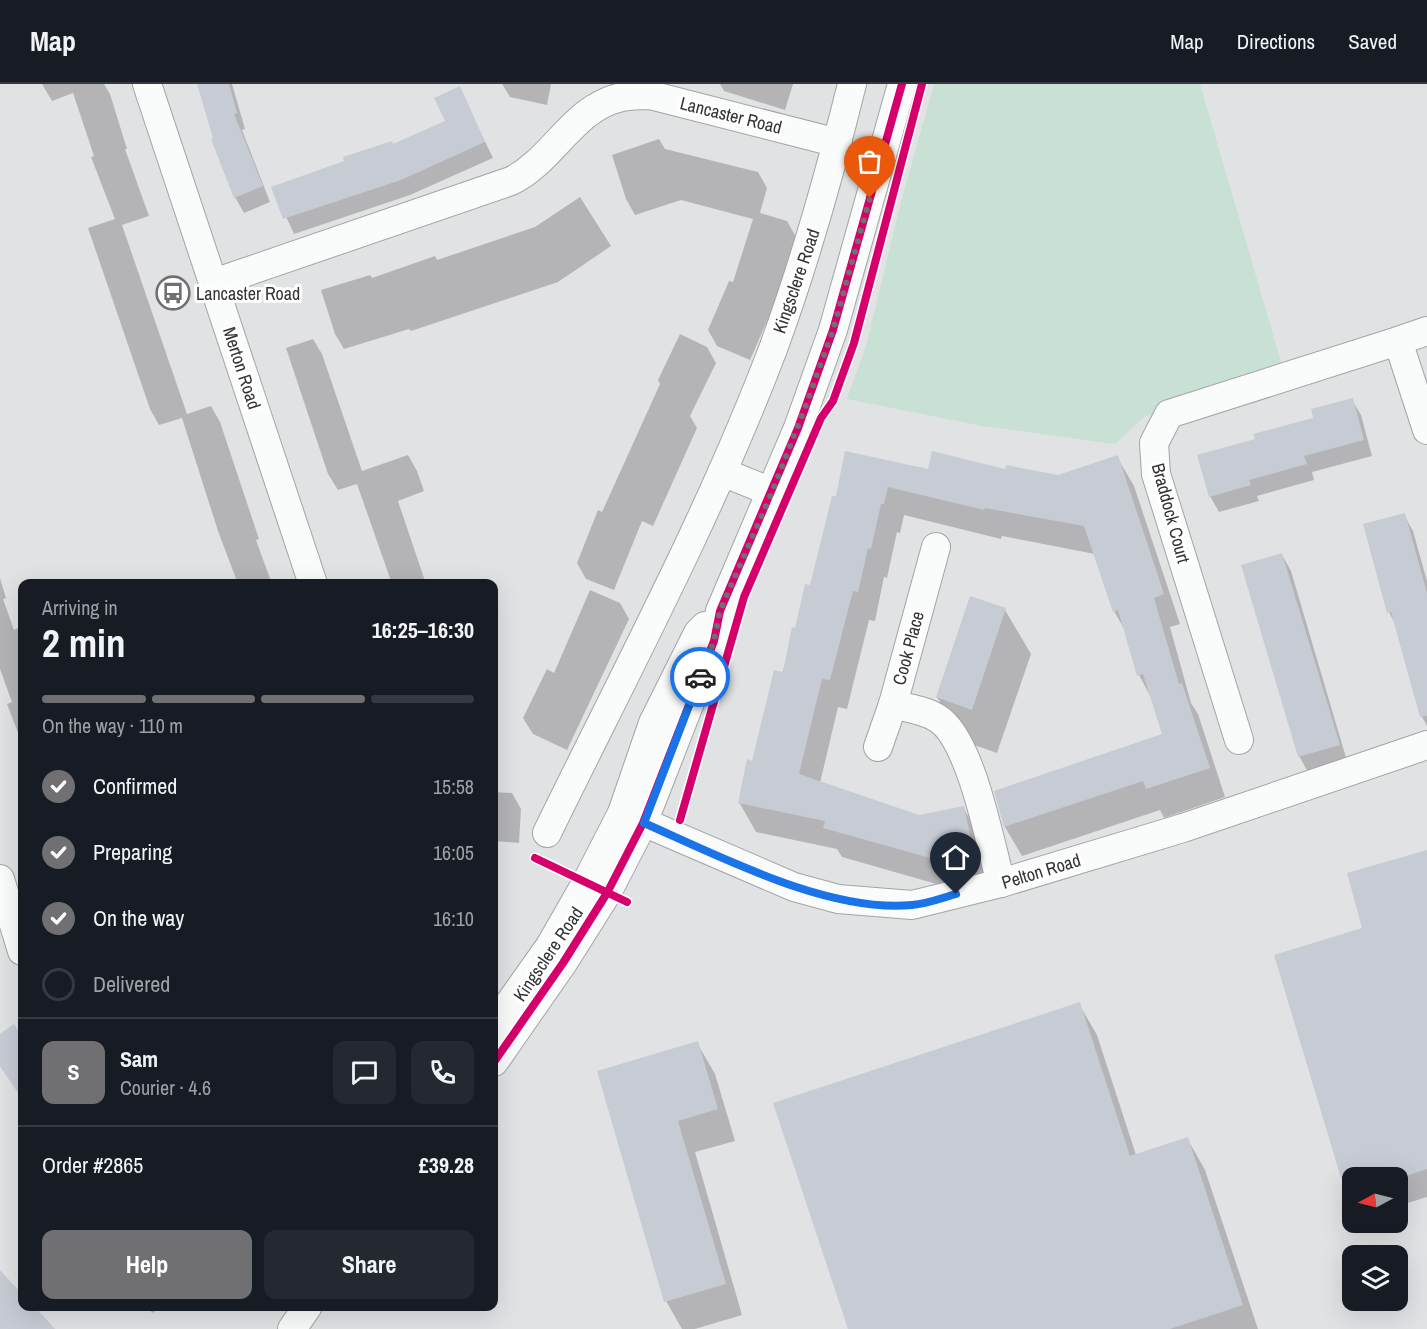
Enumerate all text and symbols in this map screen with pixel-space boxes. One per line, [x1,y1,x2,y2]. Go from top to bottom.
text: Map [30,22,76,60]
text: Map [1170,27,1204,56]
text: Directions [1237,27,1315,56]
text: Saved [1348,27,1397,56]
street label: Lancaster Road [677,90,785,140]
pin [844,136,895,198]
icon: bag [853,145,886,178]
street label: Kingsclere Road [766,225,826,337]
bus stop icon: Lancaster Road [155,275,191,311]
place label: Lancaster Road [196,281,300,306]
street label: Merton Road [217,324,267,412]
street label: Braddock Court [1146,460,1196,566]
text: Arriving in [42,594,118,621]
street label: Cook Place [886,608,930,688]
text: 16:25–16:30 [372,615,474,645]
text: 2 min [42,617,126,669]
courier [670,647,730,707]
icon: car [684,661,717,694]
text: On the way · 110 m [42,712,183,739]
icon: check [42,770,75,803]
text: Confirmed [93,771,177,801]
text: 15:58 [433,773,474,800]
pin [930,832,981,894]
icon: check [42,836,75,869]
text: Preparing [93,837,172,867]
text: 16:05 [433,839,474,866]
icon: home [939,841,972,874]
street label: Pelton Road [999,847,1083,895]
icon: check [42,902,75,935]
street label: Kingsclere Road [507,902,589,1006]
text: On the way [93,903,184,933]
text: 16:10 [433,905,474,932]
text: Delivered [93,969,170,999]
button: chat [333,1041,396,1104]
button: phone [411,1041,474,1104]
text: Sam [120,1044,158,1074]
text: S [67,1057,80,1087]
text: Courier · 4.6 [120,1074,211,1101]
text: Order #2865 [42,1150,143,1180]
text: £39.28 [419,1150,474,1180]
north arrow [1342,1167,1408,1233]
map controls [1342,1167,1408,1311]
button: Help [42,1230,252,1299]
button: Share [264,1230,474,1299]
button: layers [1342,1245,1408,1311]

